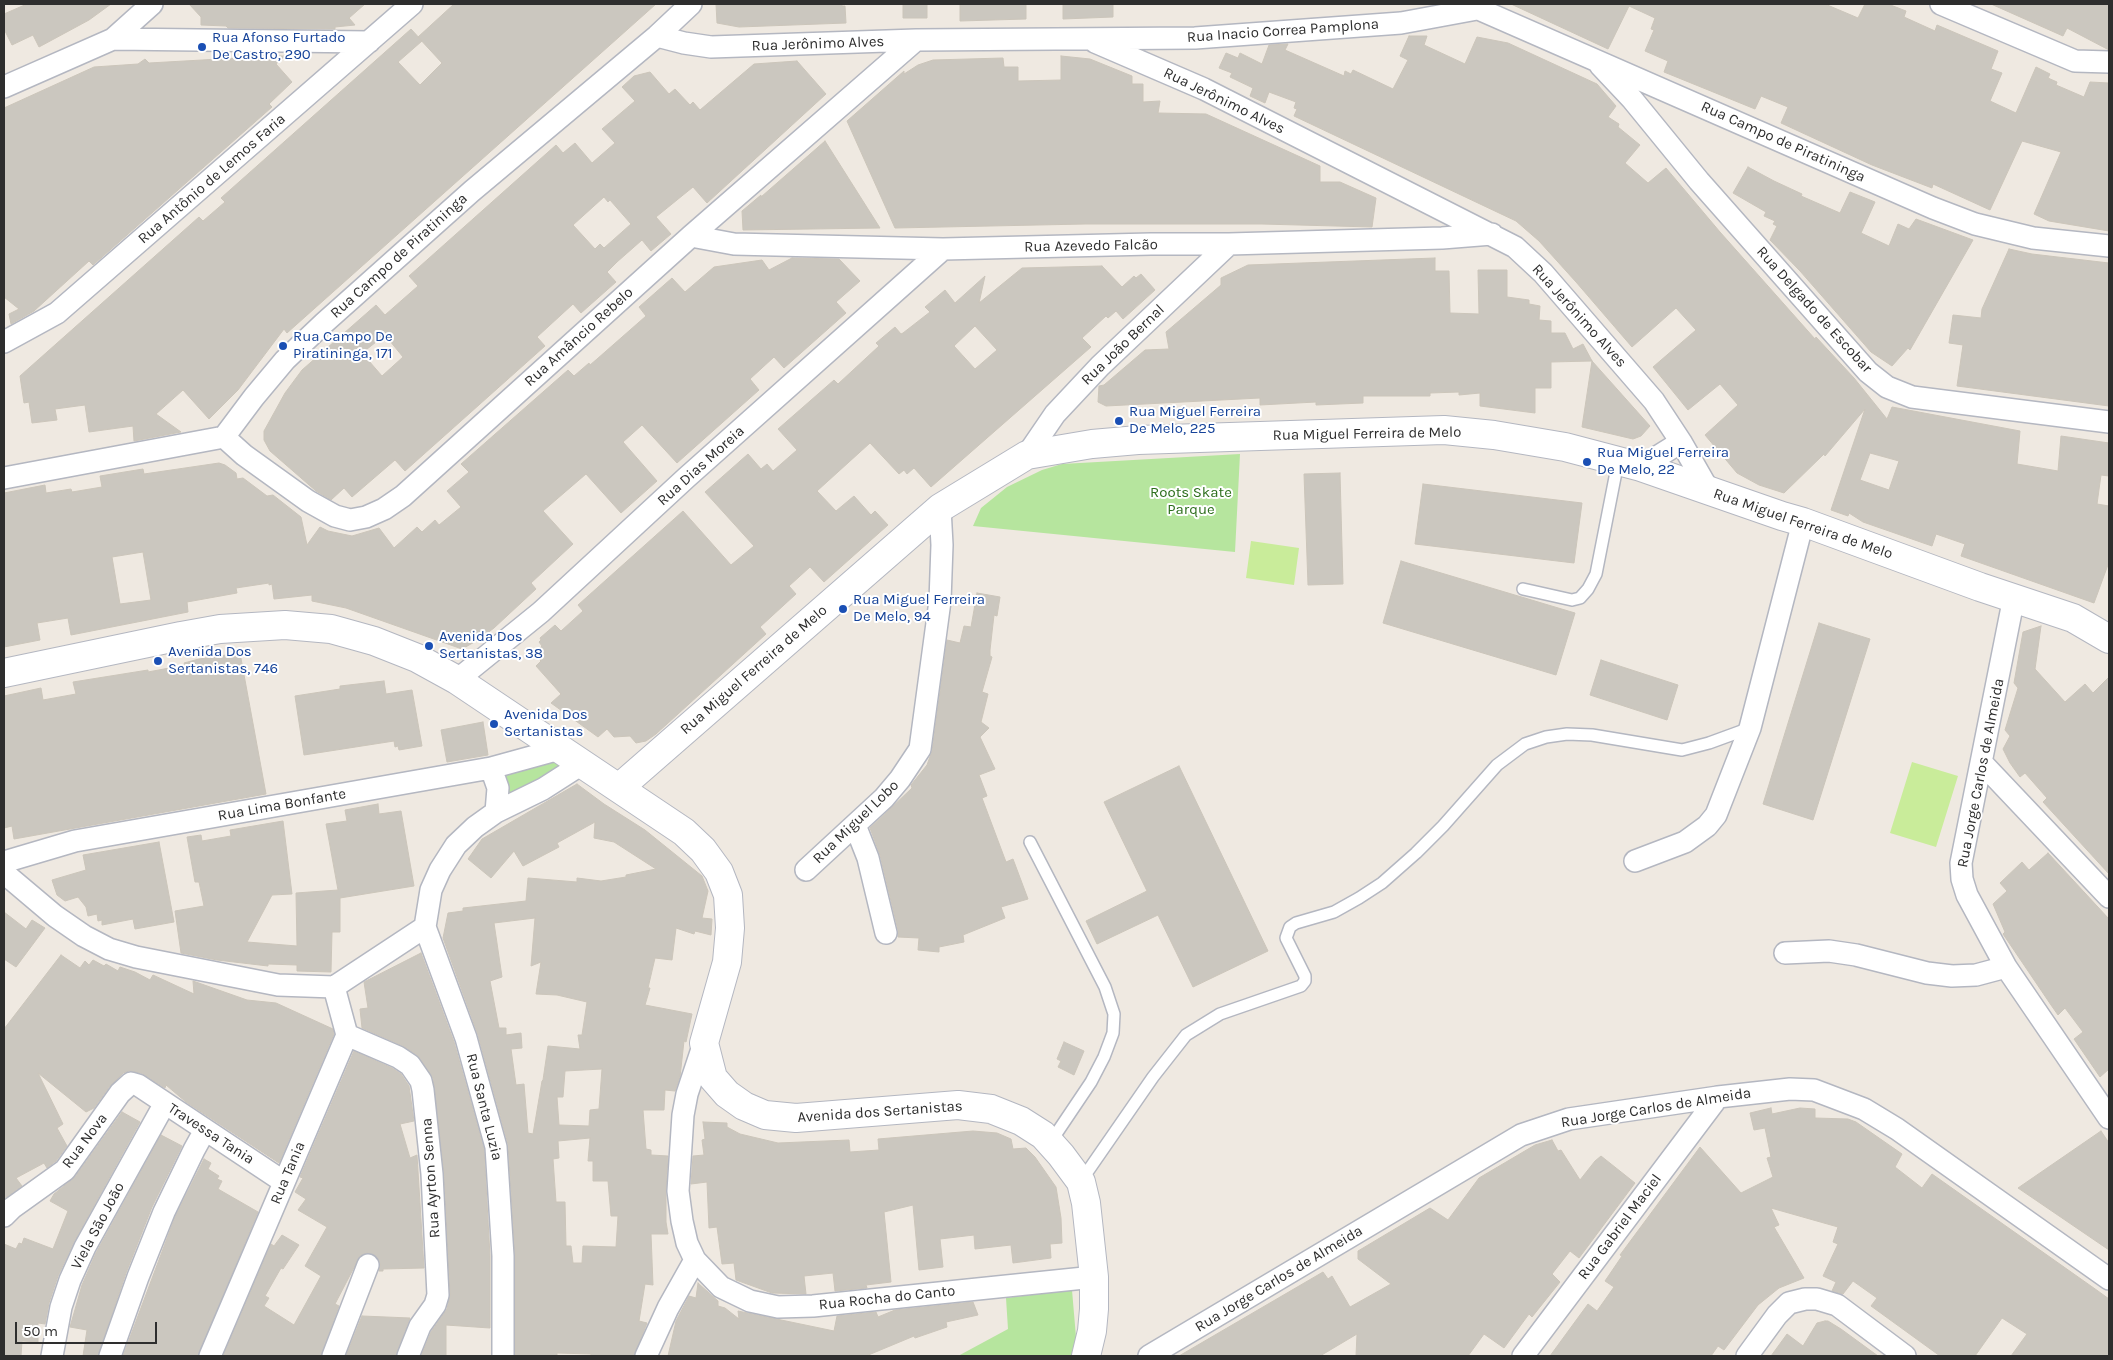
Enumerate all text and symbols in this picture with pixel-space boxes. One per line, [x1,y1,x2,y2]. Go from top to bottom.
street label: Rua Inacio Correa Pamplona [1186,15,1380,47]
place label: Rua Afonso Furtado De Castro, 290 [212,29,346,64]
street label: Rua Jerônimo Alves [751,33,885,55]
marker: Rua Afonso Furtado De Castro, 290 [196,41,208,53]
street label: Rua Jerônimo Alves [1160,64,1288,138]
street label: Rua Campo de Piratininga [1698,98,1868,186]
street label: Rua Antônio de Lemos Faria [135,110,289,248]
street label: Rua Campo de Piratininga [327,190,471,322]
street label: Rua Azevedo Falcão [1024,236,1158,256]
street label: Rua Delgado de Escobar [1752,243,1876,377]
street label: Rua Jerônimo Alves [1528,261,1630,371]
street label: Rua Amâncio Rebelo [521,284,637,390]
street label: Rua João Bernal [1078,301,1168,389]
place label: Rua Campo De Piratininga, 171 [293,328,393,363]
marker: Rua Campo De Piratininga, 171 [277,340,289,352]
place label: Rua Miguel Ferreira De Melo, 225 [1129,403,1261,438]
marker: Rua Miguel Ferreira De Melo, 225 [1113,415,1125,427]
street label: Rua Dias Moreia [654,422,748,510]
street label: Rua Miguel Ferreira de Melo [1273,423,1461,445]
place label: Rua Miguel Ferreira De Melo, 22 [1597,444,1729,479]
marker: Rua Miguel Ferreira De Melo, 22 [1581,456,1593,468]
park label: Roots Skate Parque [1150,484,1232,519]
street label: Rua Miguel Ferreira de Melo [1711,485,1895,563]
place label: Rua Miguel Ferreira De Melo, 94 [853,591,985,626]
street label: Rua Miguel Ferreira de Melo [677,601,831,739]
marker: Rua Miguel Ferreira De Melo, 94 [837,603,849,615]
place label: Avenida Dos Sertanistas, 38 [439,628,543,663]
marker: Avenida Dos Sertanistas, 38 [423,640,435,652]
place label: Avenida Dos Sertanistas, 746 [168,643,278,678]
marker: Avenida Dos Sertanistas, 746 [152,655,164,667]
street label: Rua Jorge Carlos de Almeida [1954,677,2008,869]
place label: Avenida Dos Sertanistas [504,706,588,741]
marker: Avenida Dos Sertanistas [488,718,500,730]
street label: Rua Miguel Lobo [809,776,903,868]
street label: Rua Lima Bonfante [217,785,347,825]
street label: Rua Santa Luzia [462,1052,506,1162]
street label: Rua Jorge Carlos de Almeida [1560,1084,1752,1132]
street label: Avenida dos Sertanistas [797,1097,963,1127]
street label: Travessa Tania [165,1099,257,1169]
street label: Rua Nova [58,1110,112,1172]
street label: Rua Ayrton Senna [418,1117,444,1239]
street label: Rua Tania [267,1139,309,1207]
street label: Rua Gabriel Maciel [1574,1171,1666,1283]
street label: Viela São João [67,1179,129,1273]
street label: Rua Jorge Carlos de Almeida [1192,1222,1366,1336]
street label: Rua Rocha do Canto [818,1282,956,1314]
scale bar [18,1312,160,1344]
text: 50 m [23,1322,58,1340]

